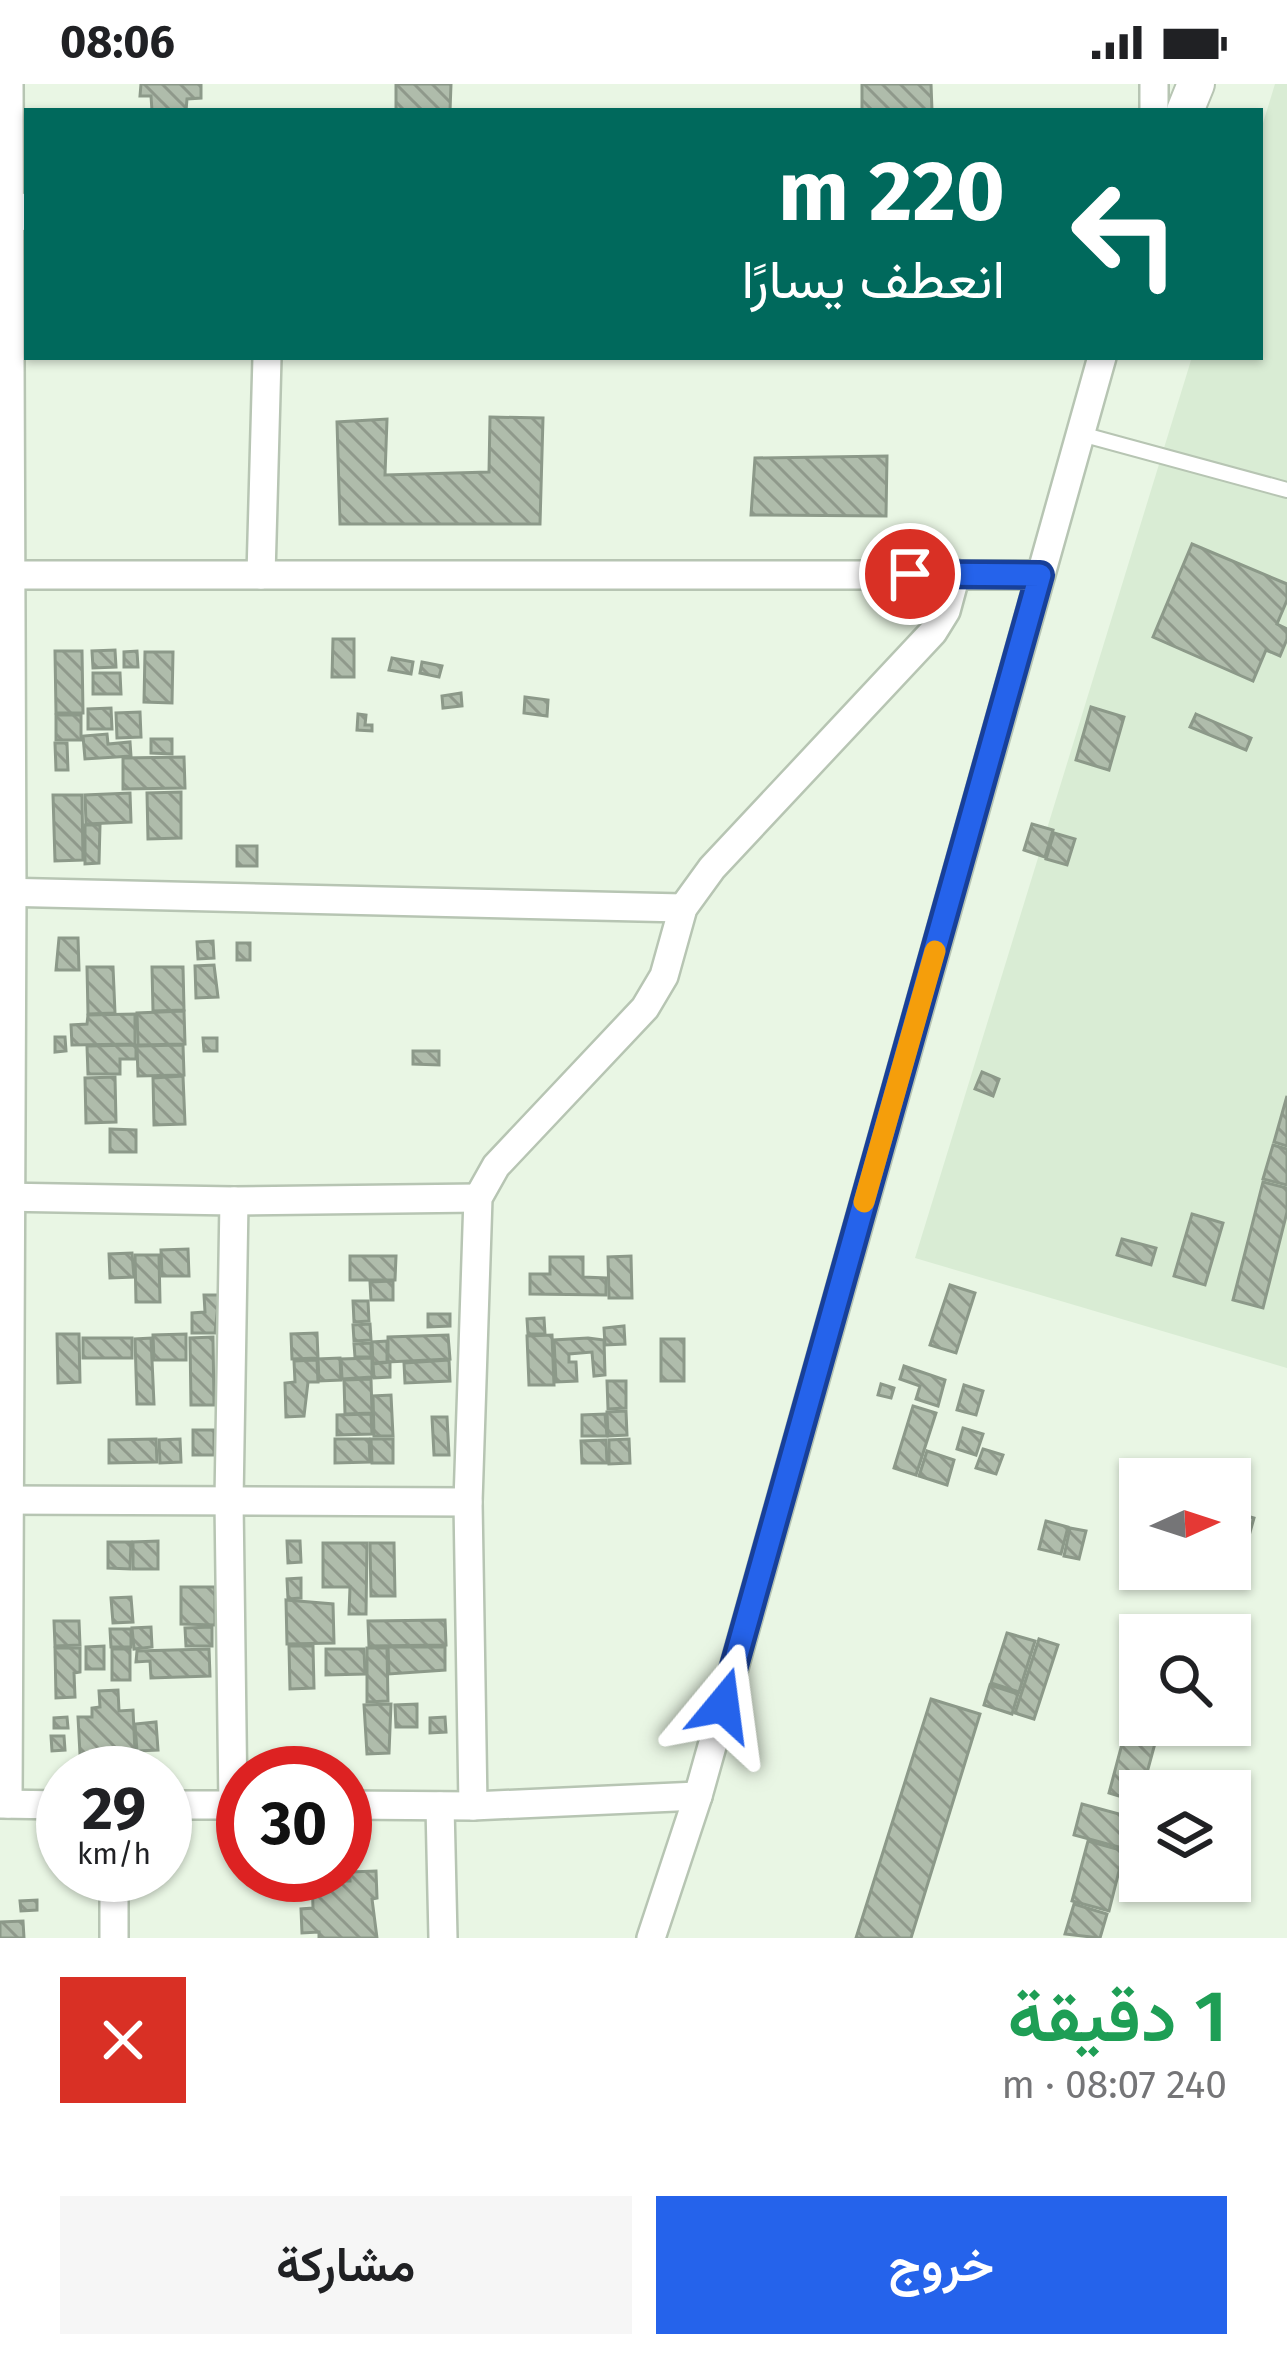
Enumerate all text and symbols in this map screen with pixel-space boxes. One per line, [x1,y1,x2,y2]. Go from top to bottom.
text: 08:06 [60,15,175,69]
text: 220 m [778,141,1005,242]
icon: left [1047,156,1203,312]
text: انعطف يسارًا [741,248,1005,312]
pin [859,523,961,625]
icon: arrive [877,541,943,607]
north arrow [1119,1458,1251,1590]
map controls [1119,1458,1251,1902]
button: search [1119,1614,1251,1746]
position arrow [660,1642,786,1768]
speed limit sign: 30 [216,1746,372,1902]
button: layers [1119,1770,1251,1902]
text: 29 [82,1773,146,1845]
text: km/h [77,1836,151,1872]
text: 1 دقيقة [1008,1974,1227,2060]
button: close [60,1977,186,2103]
text: 240 m · 08:07 [1002,2062,1227,2108]
button: مشاركة [60,2196,632,2334]
button: خروج [656,2196,1227,2334]

